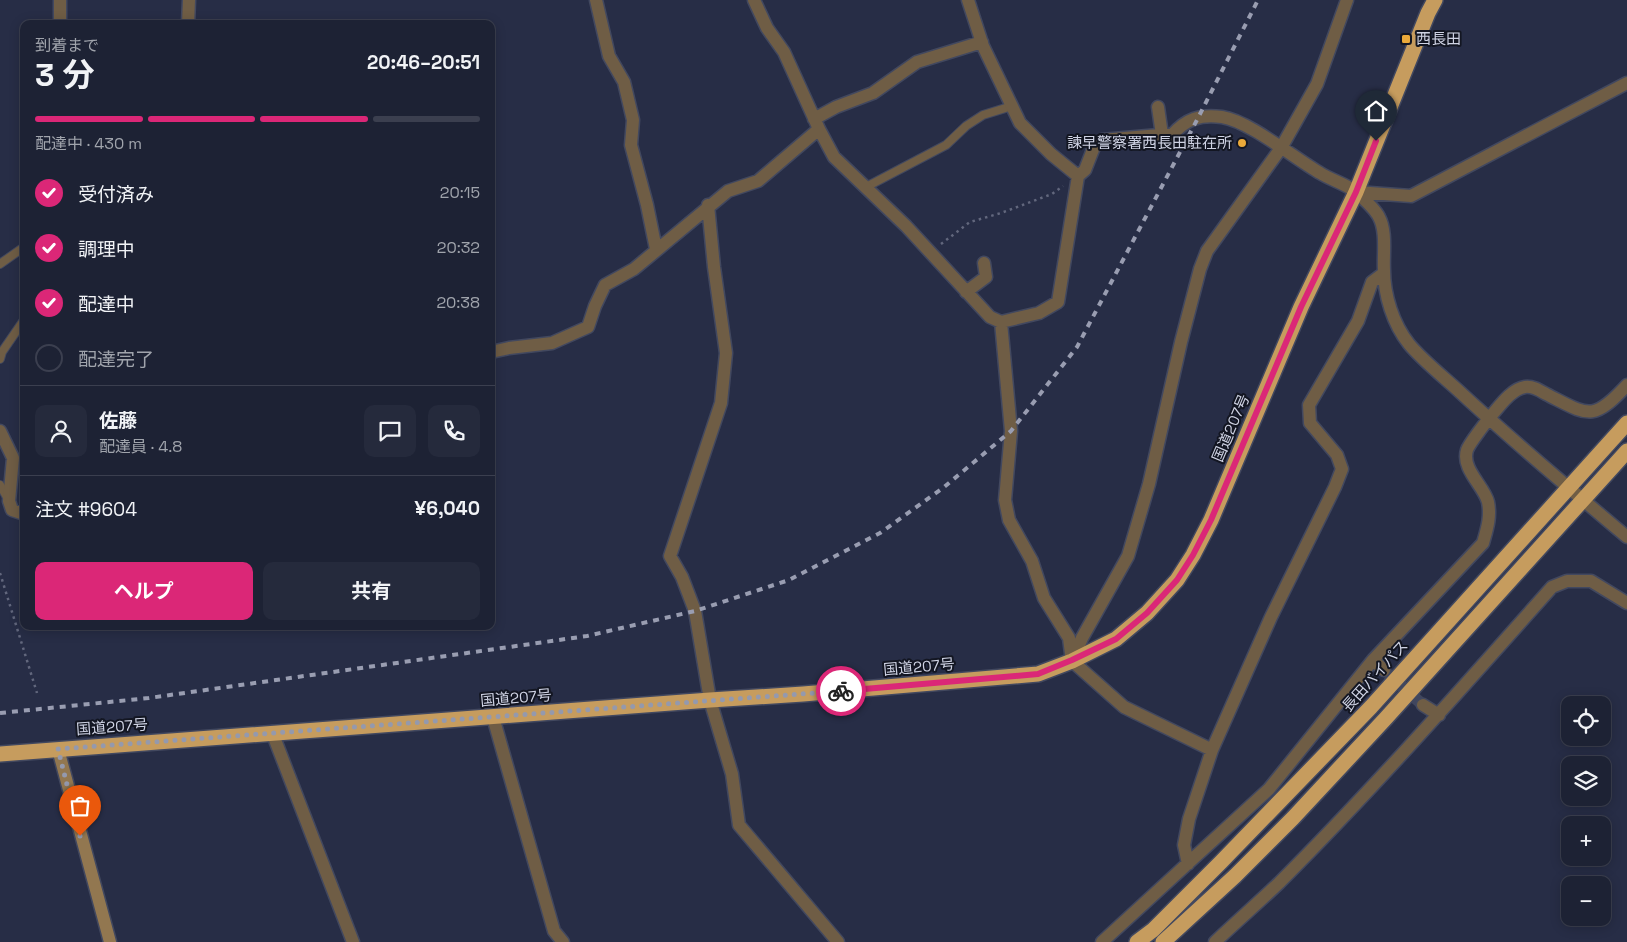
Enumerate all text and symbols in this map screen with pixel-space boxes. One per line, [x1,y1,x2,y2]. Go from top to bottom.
place label: 西長田 [1416,29,1461,48]
marker: 西長田 [1400,33,1412,45]
text: 到着まで [35,35,99,56]
text: 20:46–20:51 [367,50,480,75]
text: 3 分 [35,55,95,95]
pin [1355,90,1397,141]
icon: home [1362,97,1390,125]
text: 配達中 · 430 m [35,133,142,154]
place label: 諫早警察署西長田駐在所 [1067,133,1232,152]
marker: 諫早警察署西長田駐在所 [1236,137,1248,149]
icon: check [35,179,63,207]
text: 受付済み [78,182,154,207]
text: 20:15 [440,182,480,203]
icon: check [35,234,63,262]
text: 調理中 [78,237,135,262]
text: 20:32 [437,237,480,258]
icon: check [35,289,63,317]
text: 配達中 [78,292,135,317]
text: 20:38 [436,292,480,313]
text: 配達完了 [78,347,154,372]
street label: 国道207号 [1208,391,1253,465]
button: person [35,405,87,457]
button: chat [364,405,416,457]
button: phone [428,405,480,457]
text: 佐藤 [99,408,137,433]
text: 配達員 · 4.8 [99,436,182,457]
text: ¥6,040 [414,496,480,521]
text: 注文 #9604 [35,497,137,522]
button: ヘルプ [35,562,253,620]
button: 共有 [263,562,480,620]
street label: 長田バイパス [1338,636,1412,715]
street label: 国道207号 [882,654,956,679]
courier [816,666,866,716]
icon: bike [827,677,855,705]
street label: 国道207号 [479,685,553,710]
map controls [1561,696,1611,926]
button: locate [1561,696,1611,746]
street label: 国道207号 [75,715,148,738]
button: layers [1561,756,1611,806]
pin [59,785,101,836]
icon: bag [66,792,94,820]
button: + [1561,816,1611,866]
button: − [1561,876,1611,926]

